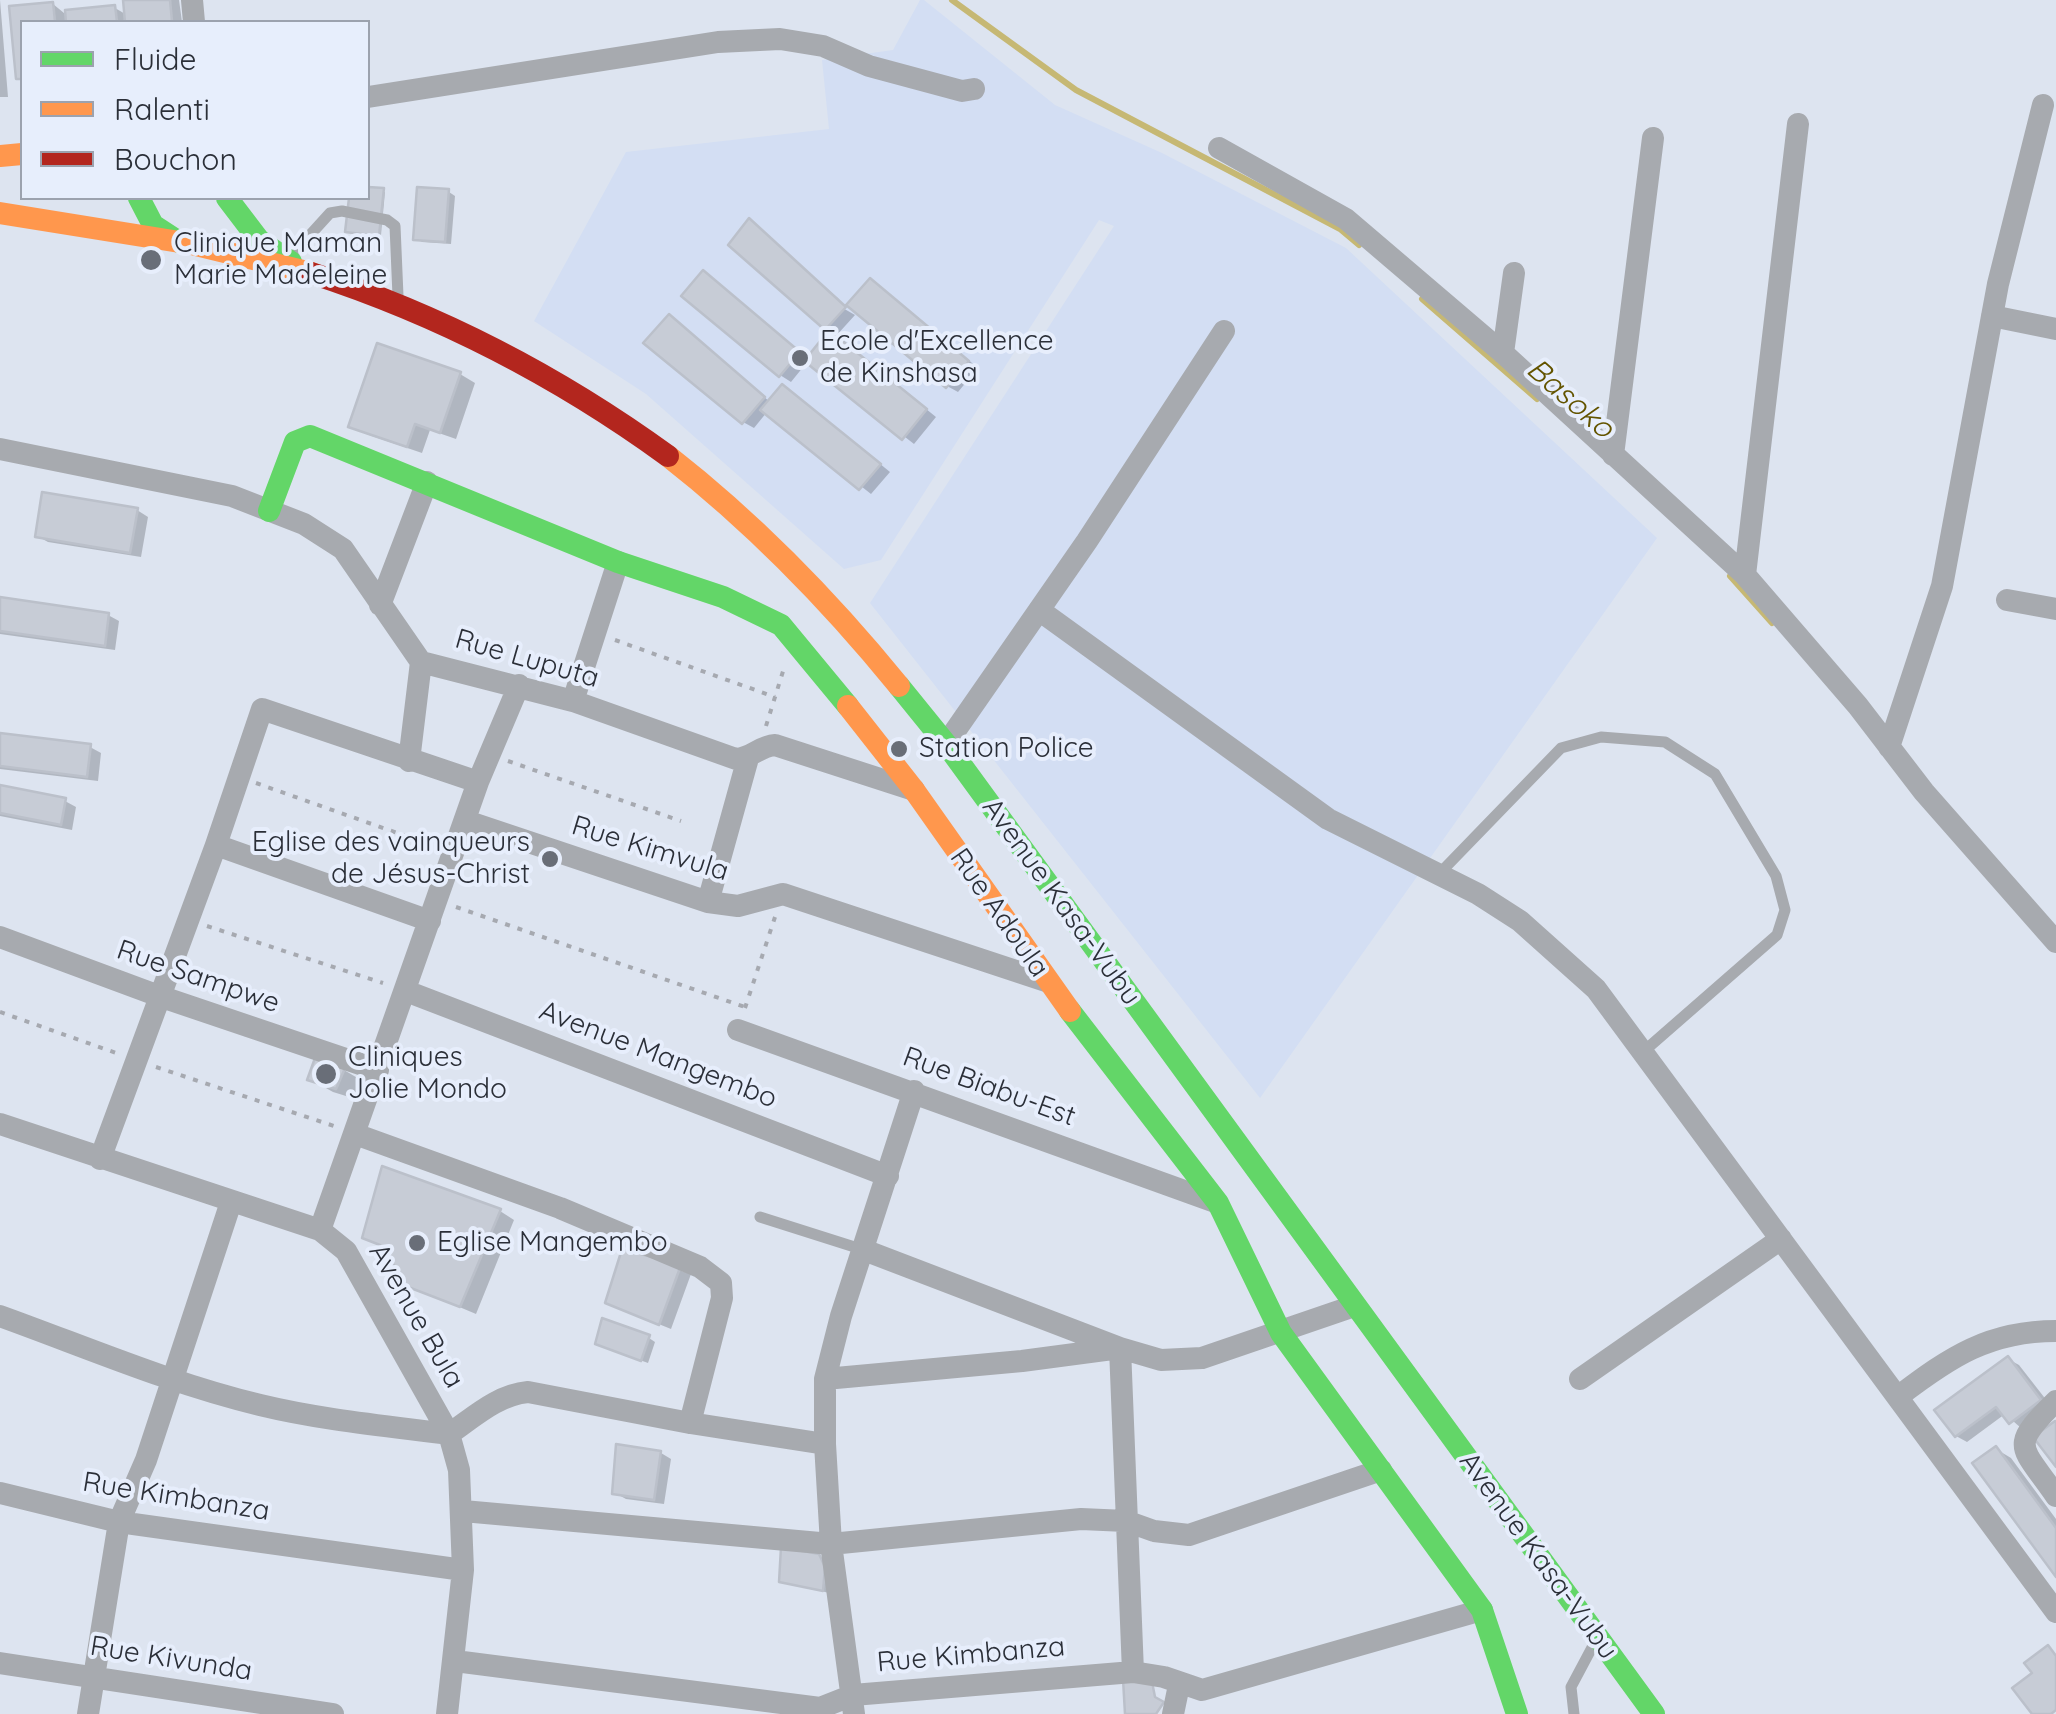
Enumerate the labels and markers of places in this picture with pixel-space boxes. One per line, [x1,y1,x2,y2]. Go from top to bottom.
place label: Clinique Maman Marie Madeleine [174,227,387,293]
marker: Clinique Maman Marie Madeleine [138,247,164,273]
place label: Ecole d'Excellence de Kinshasa [820,325,1054,391]
marker: Ecole d'Excellence de Kinshasa [789,347,811,369]
place label: Station Police [919,732,1093,766]
marker: Station Police [888,738,910,760]
place label: Eglise des vainqueurs de Jésus-Christ [252,826,530,892]
marker: Eglise des vainqueurs de Jésus-Christ [539,848,561,870]
place label: Cliniques Jolie Mondo [348,1041,507,1107]
marker: Cliniques Jolie Mondo [313,1061,339,1087]
place label: Eglise Mangembo [437,1226,668,1260]
marker: Eglise Mangembo [406,1232,428,1254]

